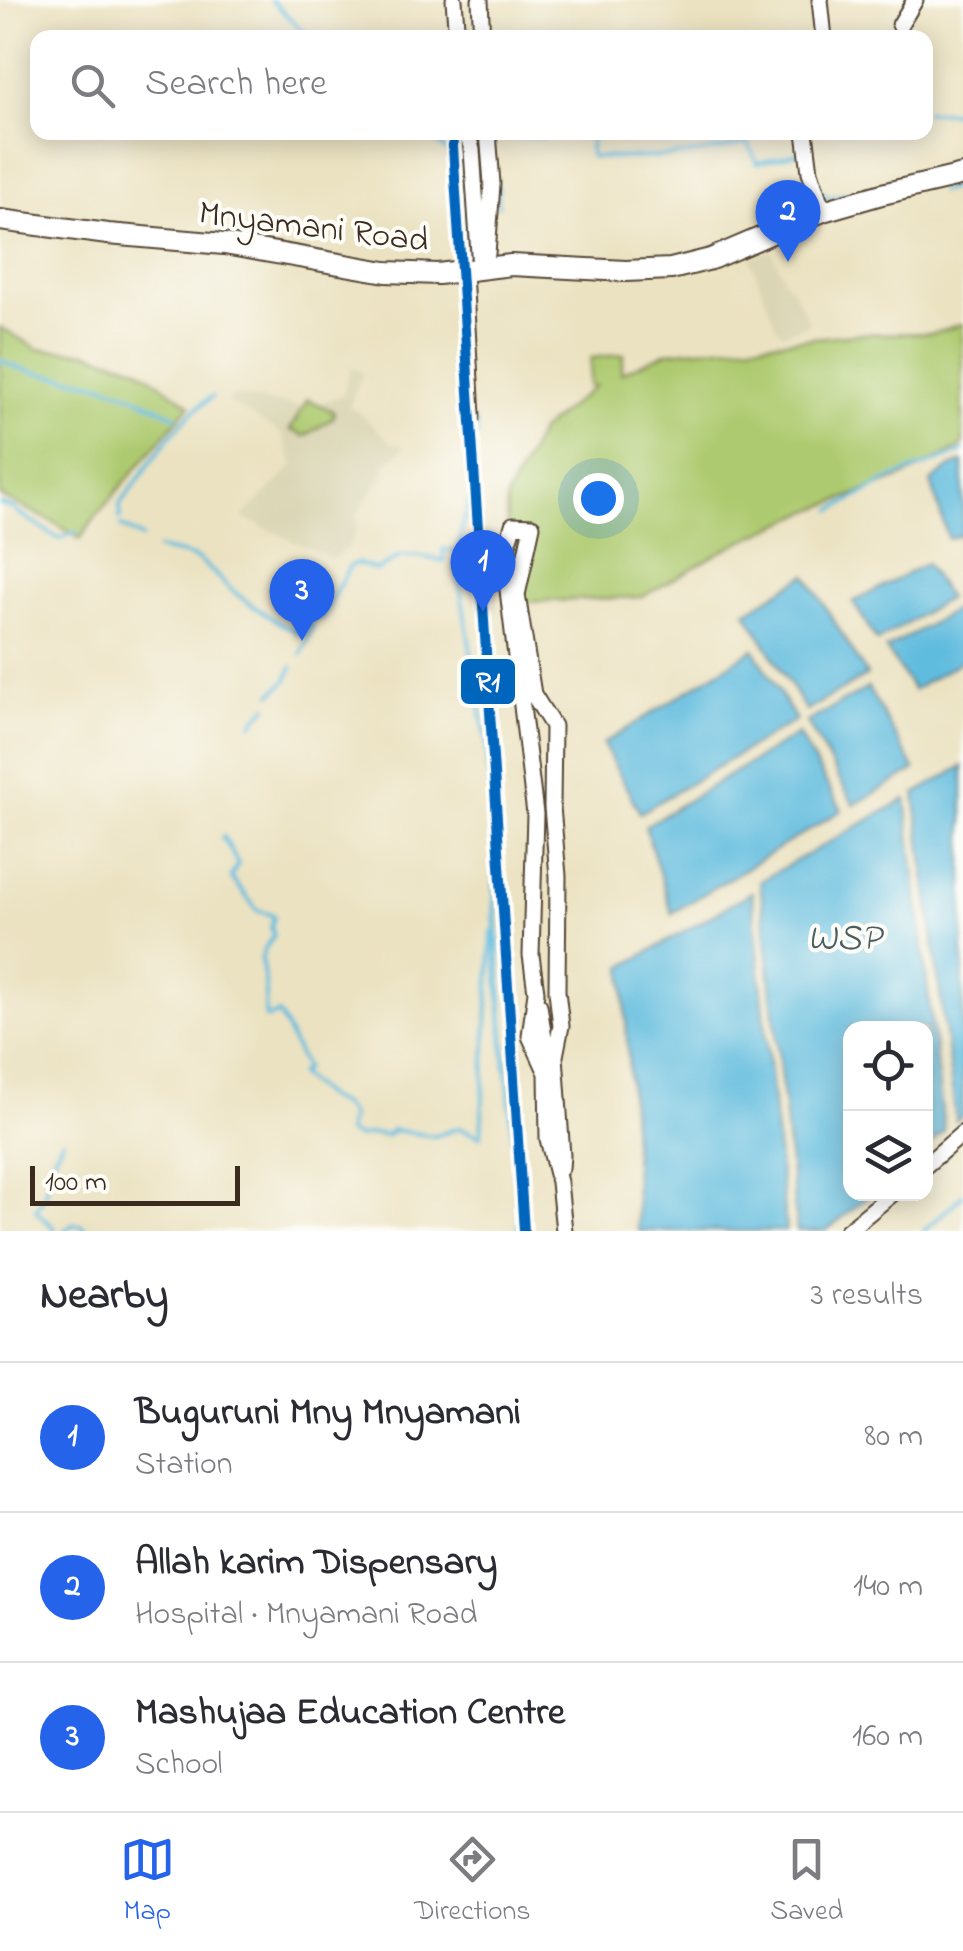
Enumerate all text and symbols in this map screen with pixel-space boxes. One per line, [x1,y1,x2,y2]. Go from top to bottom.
search box [30,30,933,140]
text: Search here [145,57,327,113]
icon: search [65,58,120,113]
pin: 2 [756,180,820,262]
street label: Mnyamani Road [196,189,431,268]
your location [573,473,624,524]
pin: 1 [450,530,516,612]
pin: 3 [270,558,334,641]
line badge: R1 [459,657,517,706]
text: R1 [476,664,500,705]
water label: WSP [807,912,885,968]
map controls [843,1021,933,1201]
button: locate [843,1021,933,1111]
button: layers [843,1111,933,1201]
scale bar [30,1161,240,1206]
text: 100 m [45,1163,107,1204]
text: Nearby [40,1266,168,1327]
text: 3 results [811,1273,923,1320]
text: Buguruni Mny Mnyamani [135,1386,521,1442]
text: 1 [67,1414,78,1461]
text: 80 m [864,1414,923,1461]
text: Station [135,1442,233,1489]
text: Allah karim Dispensary [135,1536,497,1592]
text: 2 [65,1564,80,1611]
text: 140 m [853,1564,923,1611]
text: Hospital · Mnyamani Road [135,1592,477,1639]
text: Mashujaa Education Centre [135,1686,565,1742]
text: 3 [66,1714,79,1761]
text: 160 m [852,1714,923,1761]
text: School [135,1742,223,1789]
tab: Map [120,1832,175,1933]
tab: Directions [414,1832,531,1933]
tab: Saved [770,1832,843,1933]

